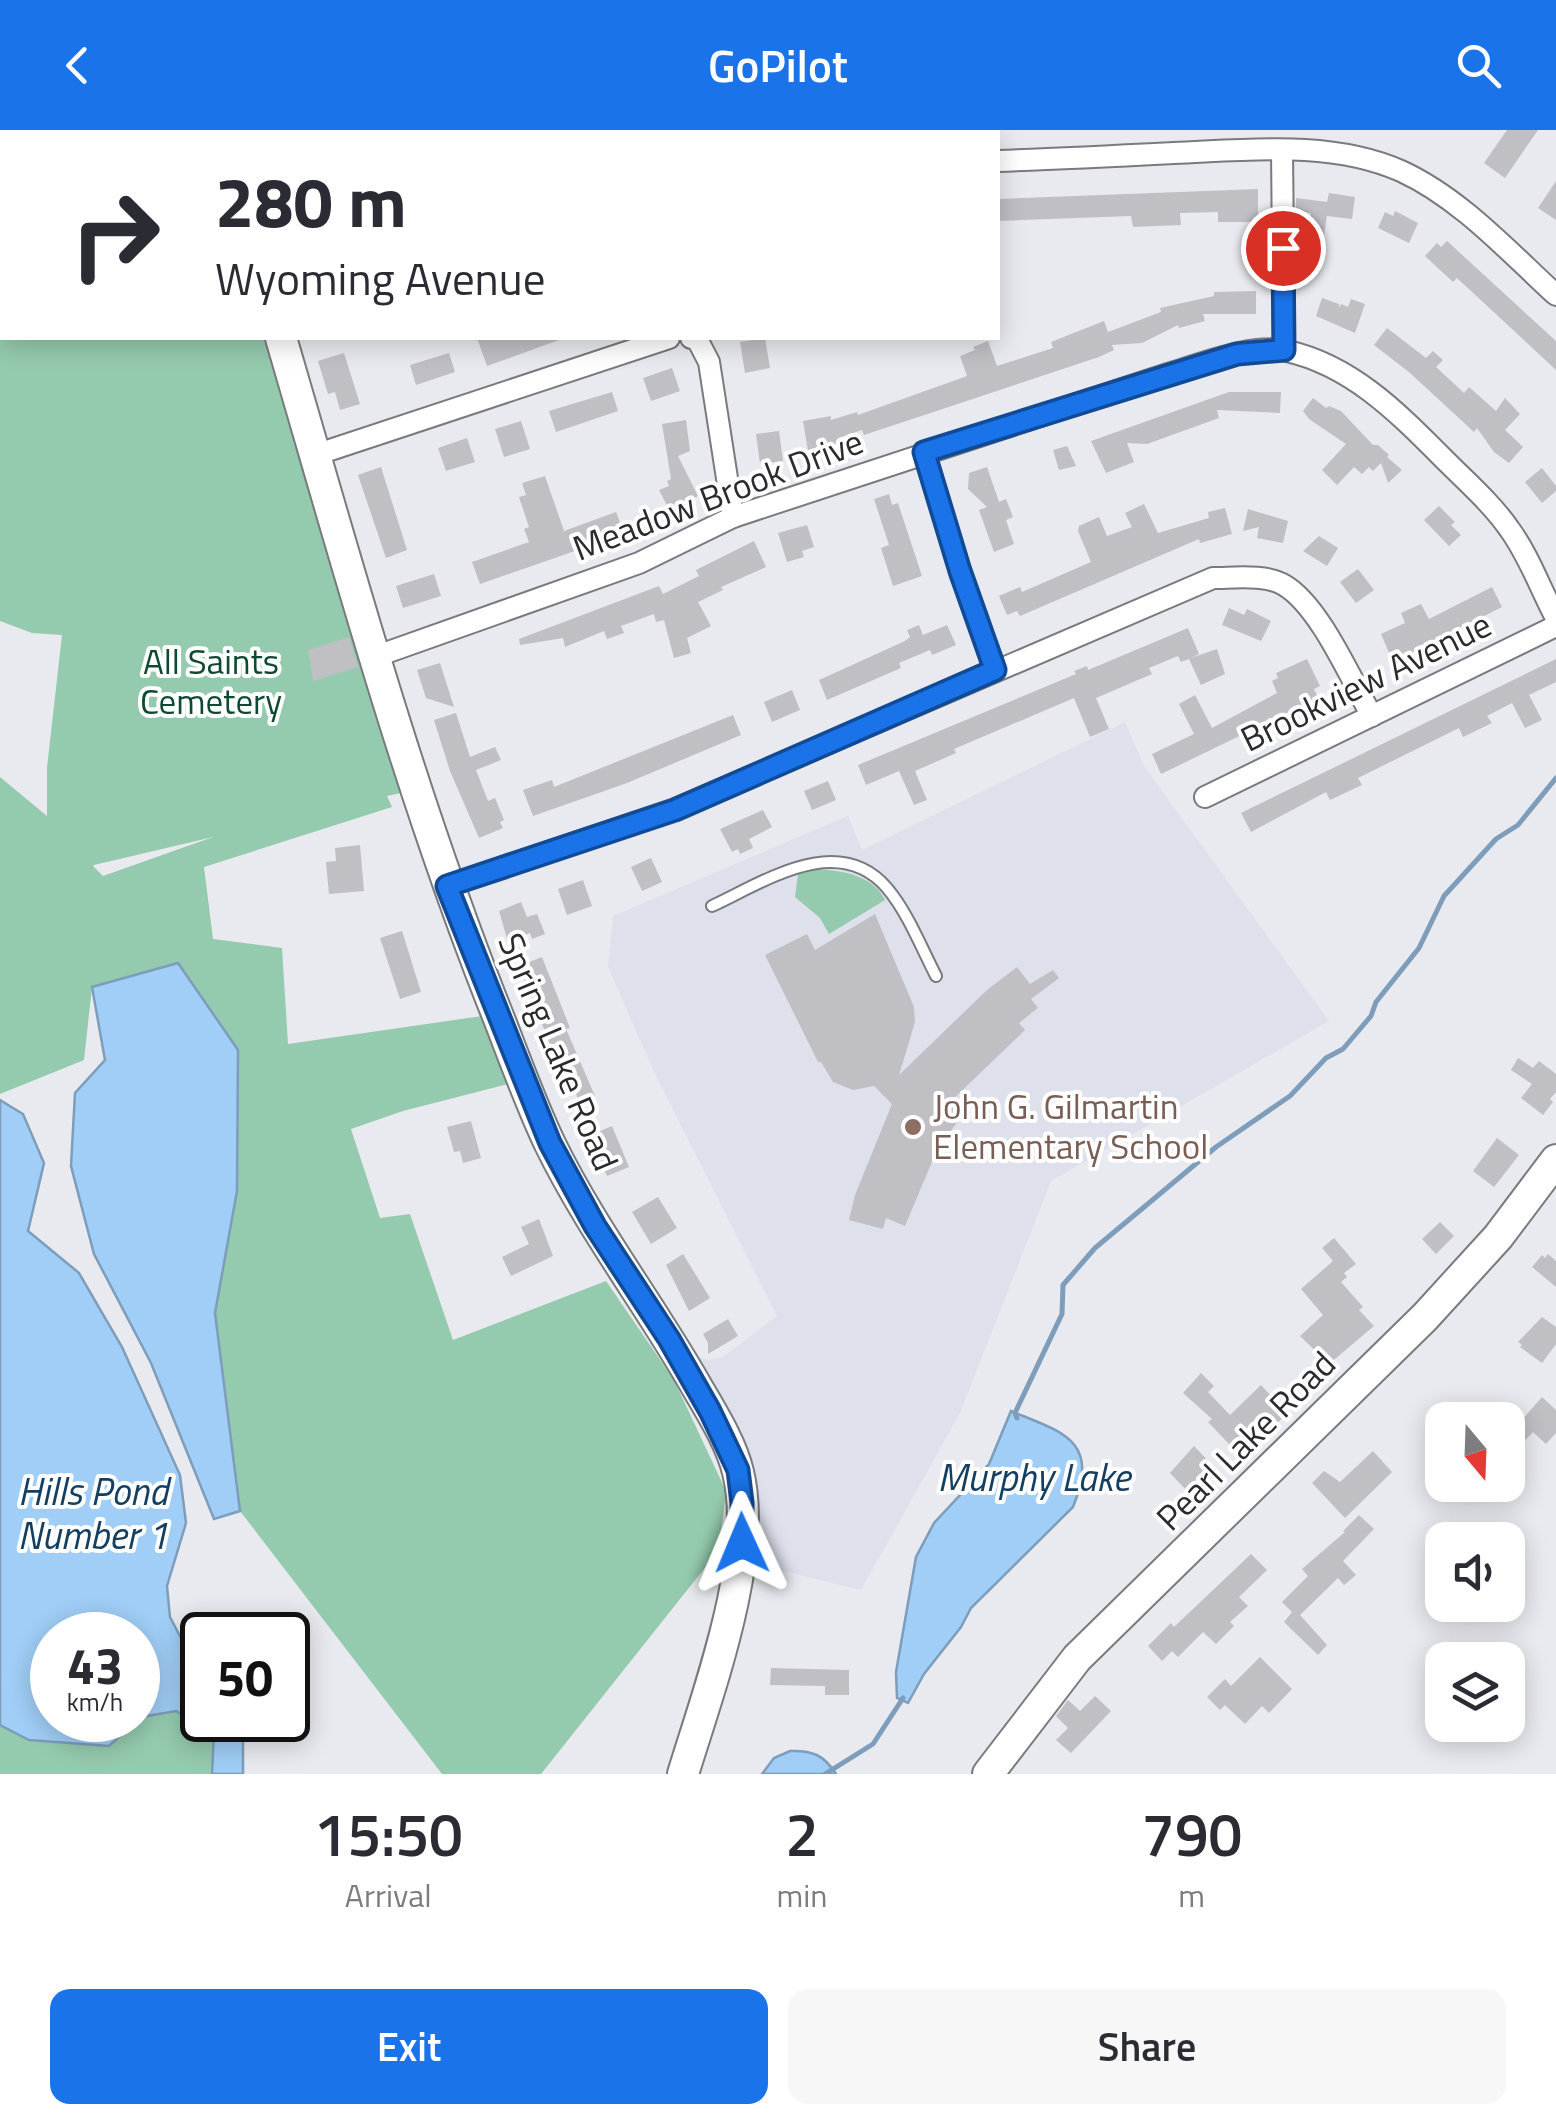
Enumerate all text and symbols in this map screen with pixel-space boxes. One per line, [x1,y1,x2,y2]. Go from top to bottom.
text: GoPilot [708,31,848,99]
icon: back [50,38,105,93]
icon: search [1451,38,1506,93]
text: 280 m [215,148,407,254]
icon: right [50,170,180,300]
pin [1241,206,1326,291]
icon: arrive [1256,221,1311,276]
text: Wyoming Avenue [215,244,545,312]
street label: Meadow Brook Drive [565,414,871,574]
street label: Brookview Avenue [1231,597,1500,765]
park label: All Saints Cemetery [140,634,282,728]
street label: Spring Lake Road [485,924,633,1179]
place label: John G. Gilmartin Elementary School [933,1079,1208,1173]
marker: John G. Gilmartin Elementary School [902,1116,924,1138]
street label: Pearl Lake Road [1143,1338,1348,1543]
north arrow [1425,1402,1525,1502]
map controls [1425,1402,1525,1742]
water label: Murphy Lake [938,1448,1133,1506]
water label: Hills Pond Number 1 [18,1462,172,1564]
position arrow [690,1491,794,1595]
button: sound [1425,1522,1525,1622]
speed limit sign: 50 [180,1612,310,1742]
text: 43 [67,1627,123,1703]
button: layers [1425,1642,1525,1742]
text: km/h [67,1683,123,1721]
text: 15:50 [314,1788,463,1879]
text: 2 [785,1788,819,1879]
text: 790 [1141,1788,1242,1879]
text: Arrival [345,1871,432,1919]
text: min [776,1871,827,1919]
text: m [1178,1871,1205,1919]
button: Exit [50,1989,768,2104]
button: Share [788,1989,1506,2104]

